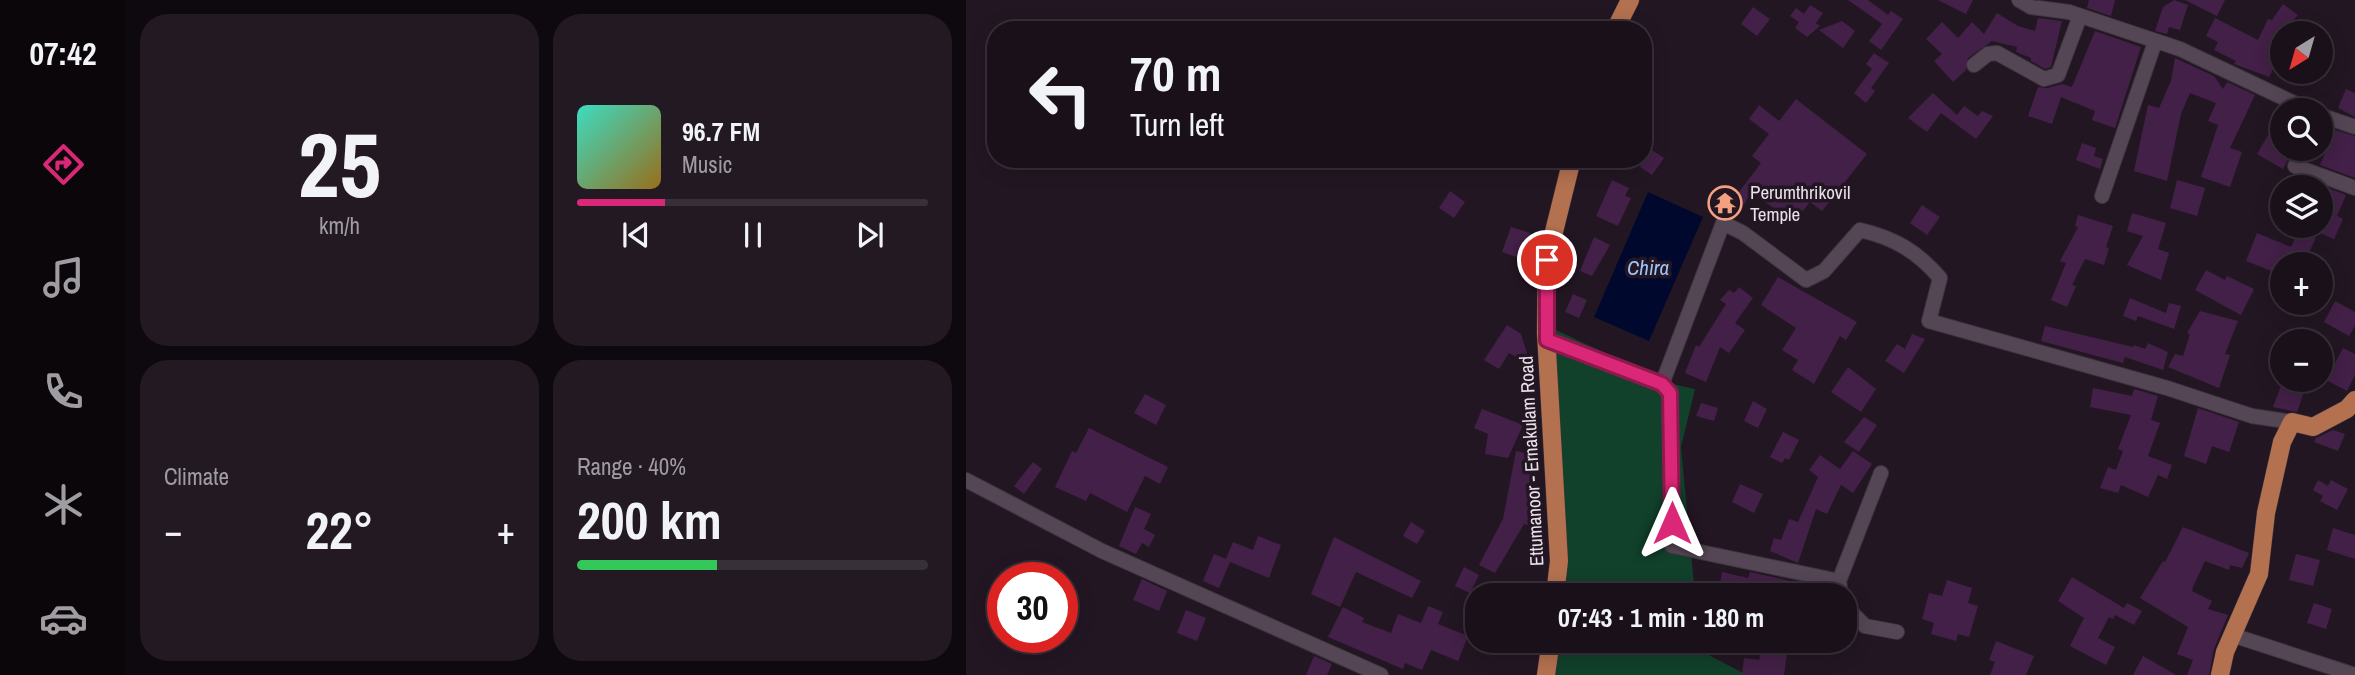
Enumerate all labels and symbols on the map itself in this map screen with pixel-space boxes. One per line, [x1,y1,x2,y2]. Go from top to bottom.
north arrow [2270,21,2333,84]
place label: Perumthrikovil Temple [1750,179,1850,227]
temple icon: Perumthrikovil Temple [1706,184,1744,222]
pin [1517,230,1577,290]
water label: Chira [1627,253,1669,282]
street label: Ettumanoor - Ernakulam Road [1513,355,1549,567]
position arrow [1635,486,1709,560]
speed limit sign: 30 [987,562,1078,653]

